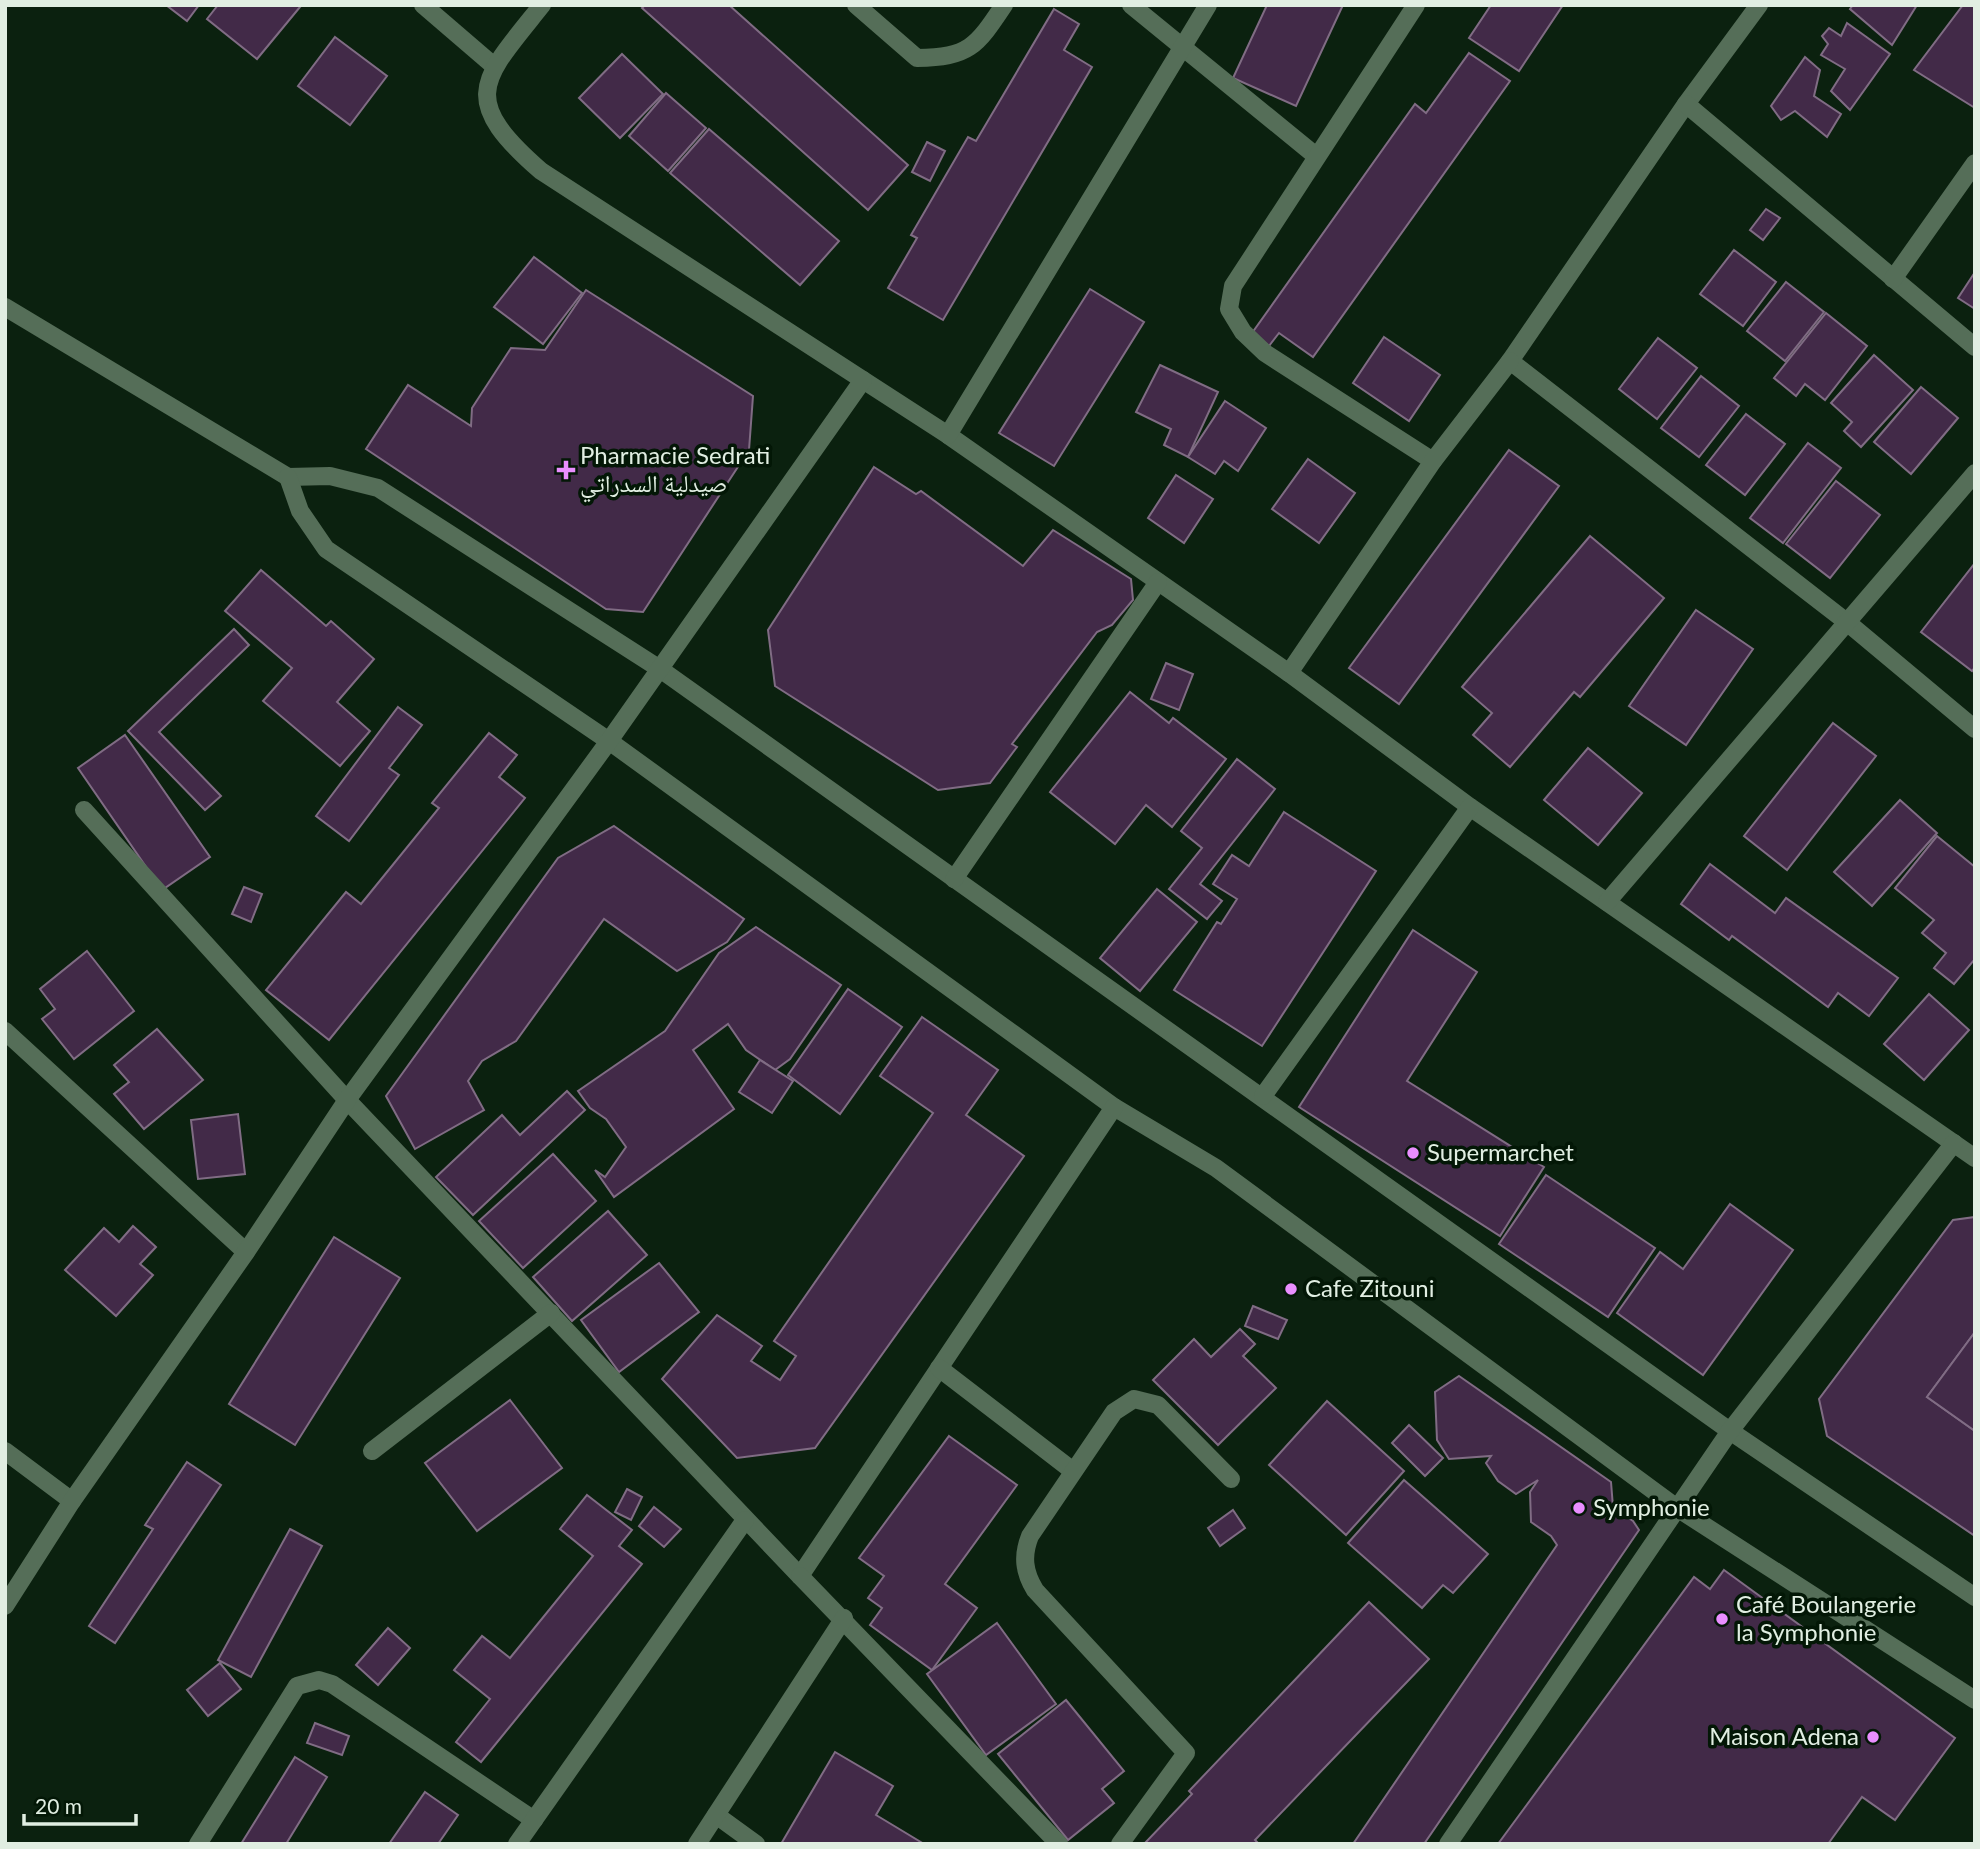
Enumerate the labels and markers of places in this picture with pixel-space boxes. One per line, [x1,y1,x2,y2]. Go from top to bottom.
place label: Pharmacie Sedrati صيدلية السدراتي [580,440,770,503]
marker: Pharmacie Sedrati صيدلية السدراتي [558,462,574,478]
place label: Supermarchet [1427,1137,1574,1166]
marker: Supermarchet [1405,1145,1421,1161]
place label: Cafe Zitouni [1305,1273,1434,1302]
marker: Cafe Zitouni [1283,1281,1299,1297]
place label: Symphonie [1593,1492,1710,1521]
marker: Symphonie [1571,1500,1587,1516]
place label: Café Boulangerie la Symphonie [1736,1589,1916,1646]
marker: Café Boulangerie la Symphonie [1714,1611,1730,1627]
place label: Maison Adena [1709,1721,1859,1750]
marker: Maison Adena [1865,1729,1881,1745]

